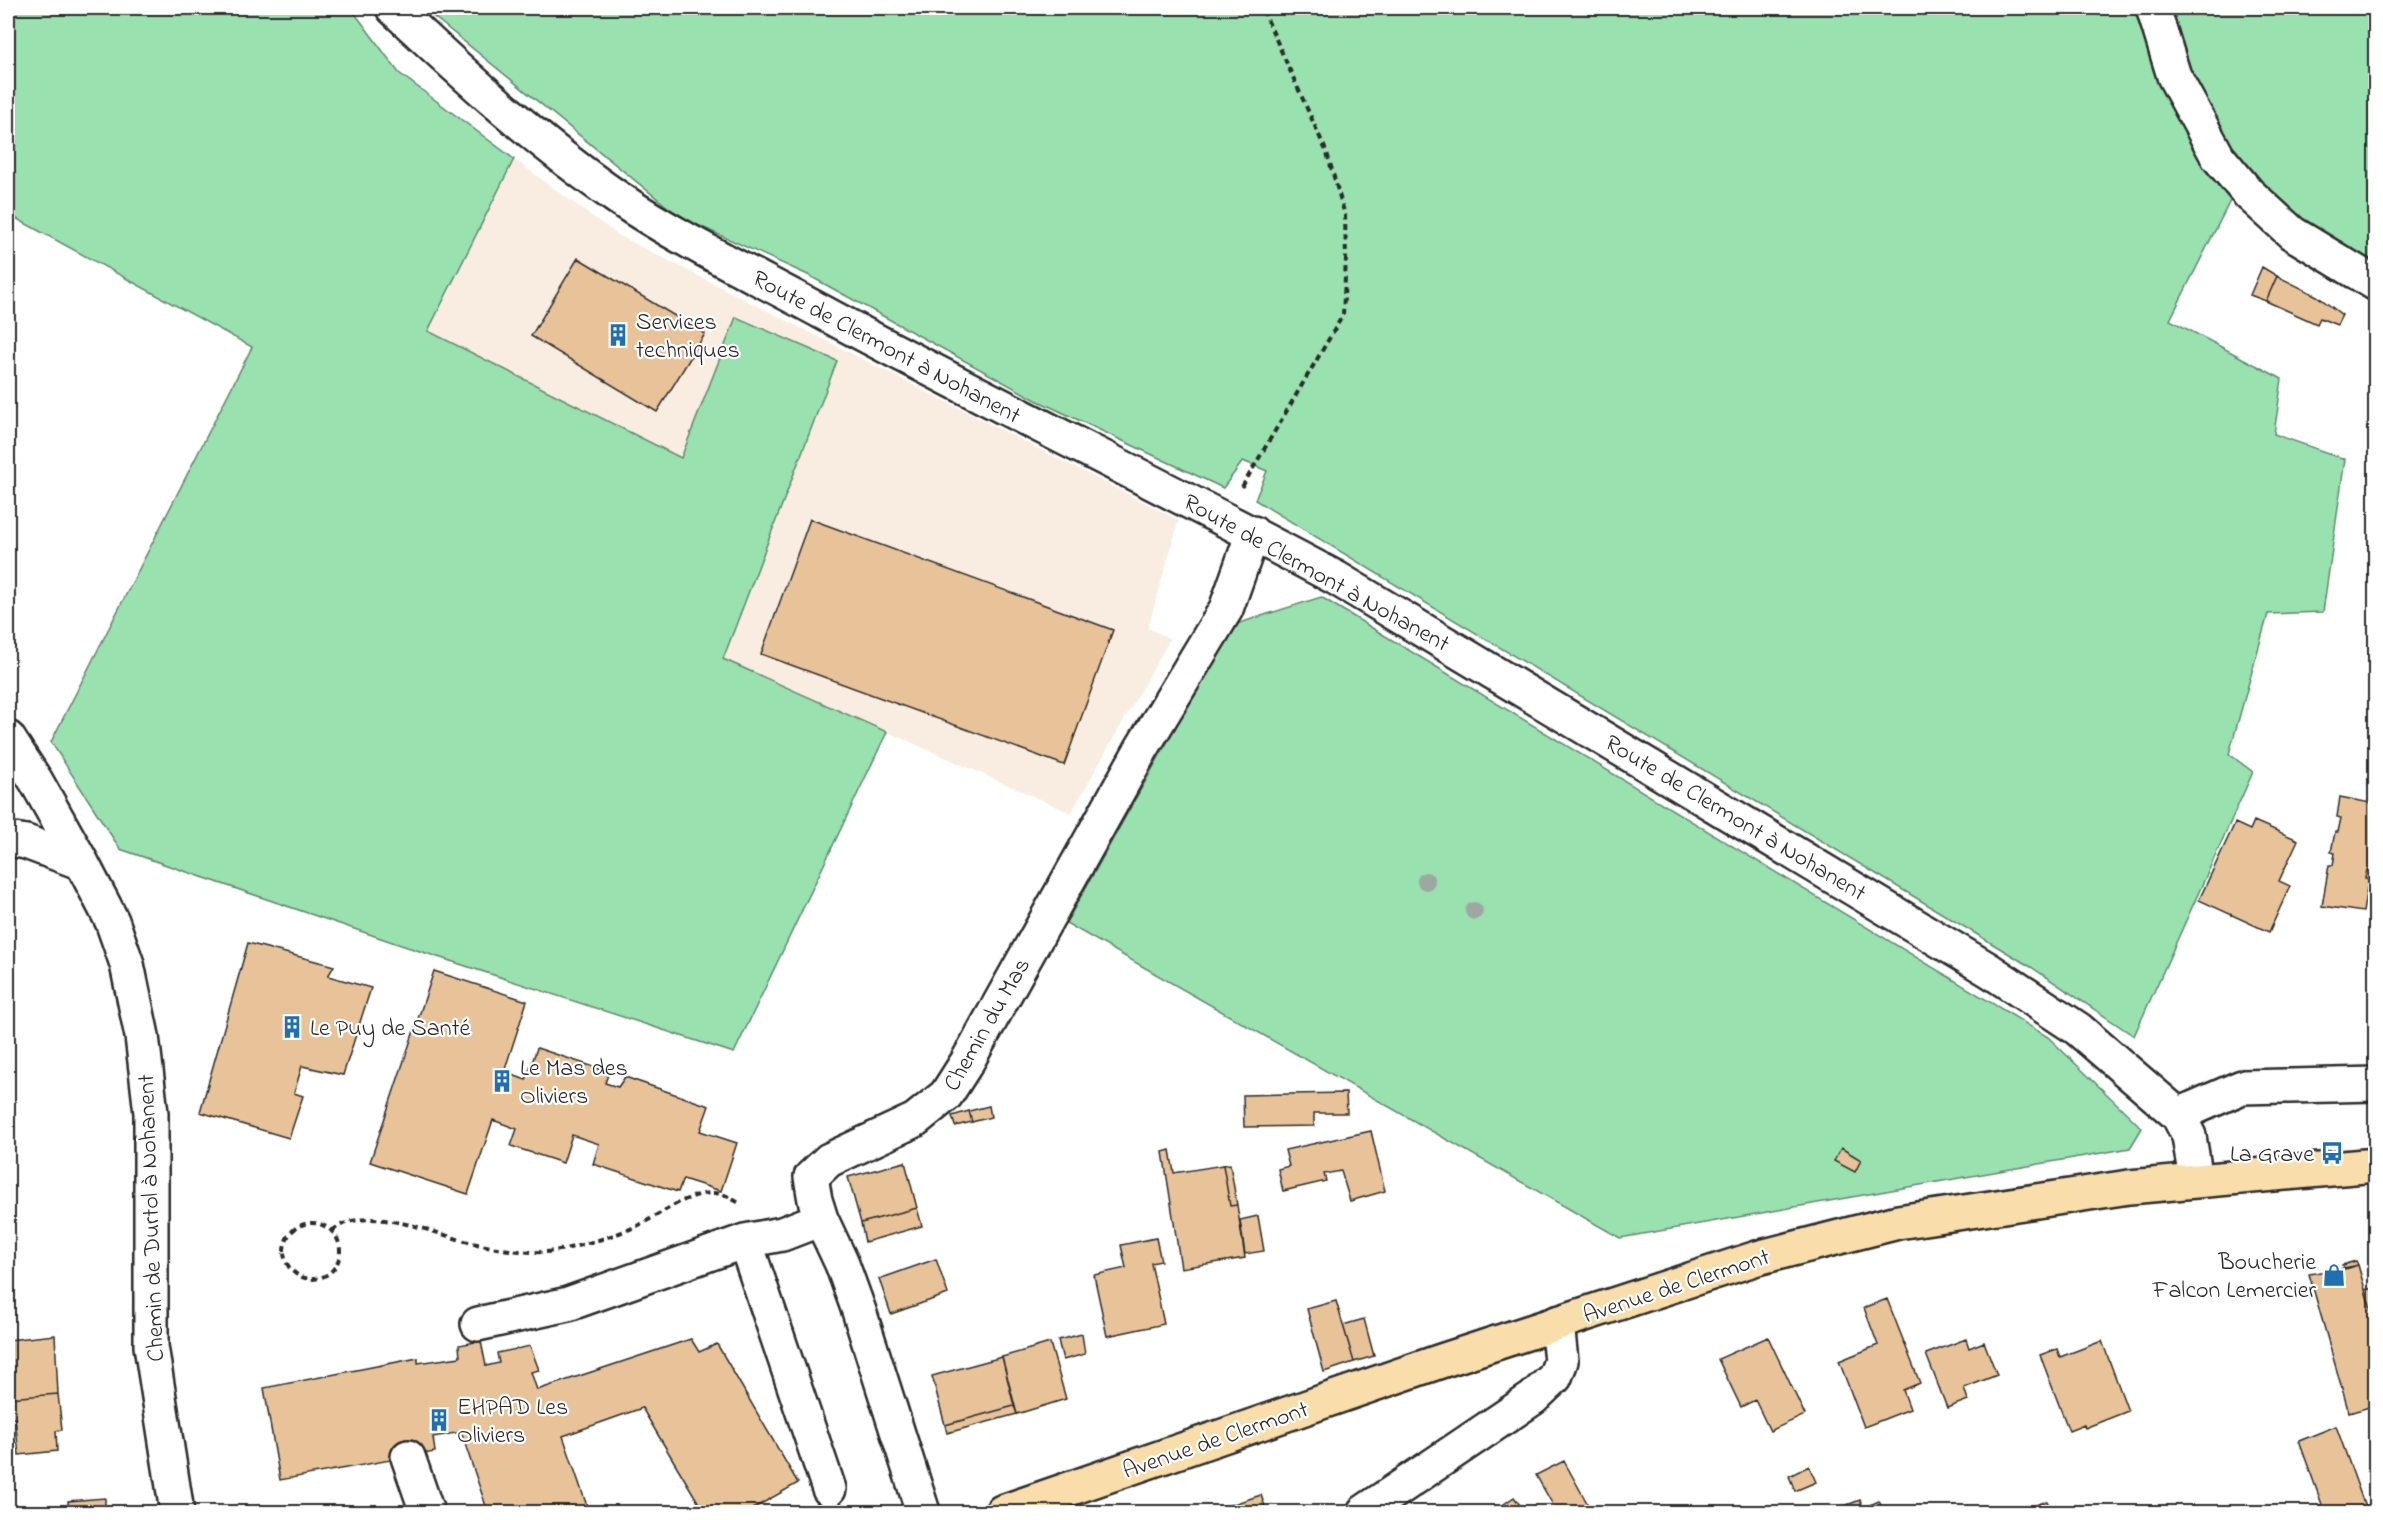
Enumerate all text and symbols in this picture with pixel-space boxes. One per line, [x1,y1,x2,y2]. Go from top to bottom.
street label: Route de Clermont à Nohanent [745,262,1026,434]
place label: Services techniques [636,306,740,369]
building icon: Services techniques [605,322,631,348]
street label: Route de Clermont à Nohanent [1176,486,1455,662]
street label: Route de Clermont à Nohanent [1597,727,1872,911]
street label: Chemin du Mas [936,952,1041,1099]
place label: Le Puy de Santé [310,1012,471,1048]
building icon: Le Puy de Santé [279,1014,305,1040]
place label: Le Mas des Oliviers [520,1052,628,1115]
building icon: Le Mas des Oliviers [489,1068,515,1094]
street label: Chemin de Durtol à Nohanent [130,1073,175,1362]
place label: La Grave [2230,1138,2314,1173]
bus stop icon: La Grave [2319,1140,2345,1166]
street label: Avenue de Clermont [1579,1241,1775,1334]
place label: Boucherie Falcon Lemercier [2152,1246,2317,1309]
shop icon: Boucherie Falcon Lemercier [2321,1262,2347,1288]
place label: EHPAD Les Oliviers [457,1391,568,1454]
street label: Avenue de Clermont [1118,1393,1313,1490]
building icon: EHPAD Les Oliviers [426,1407,452,1433]

